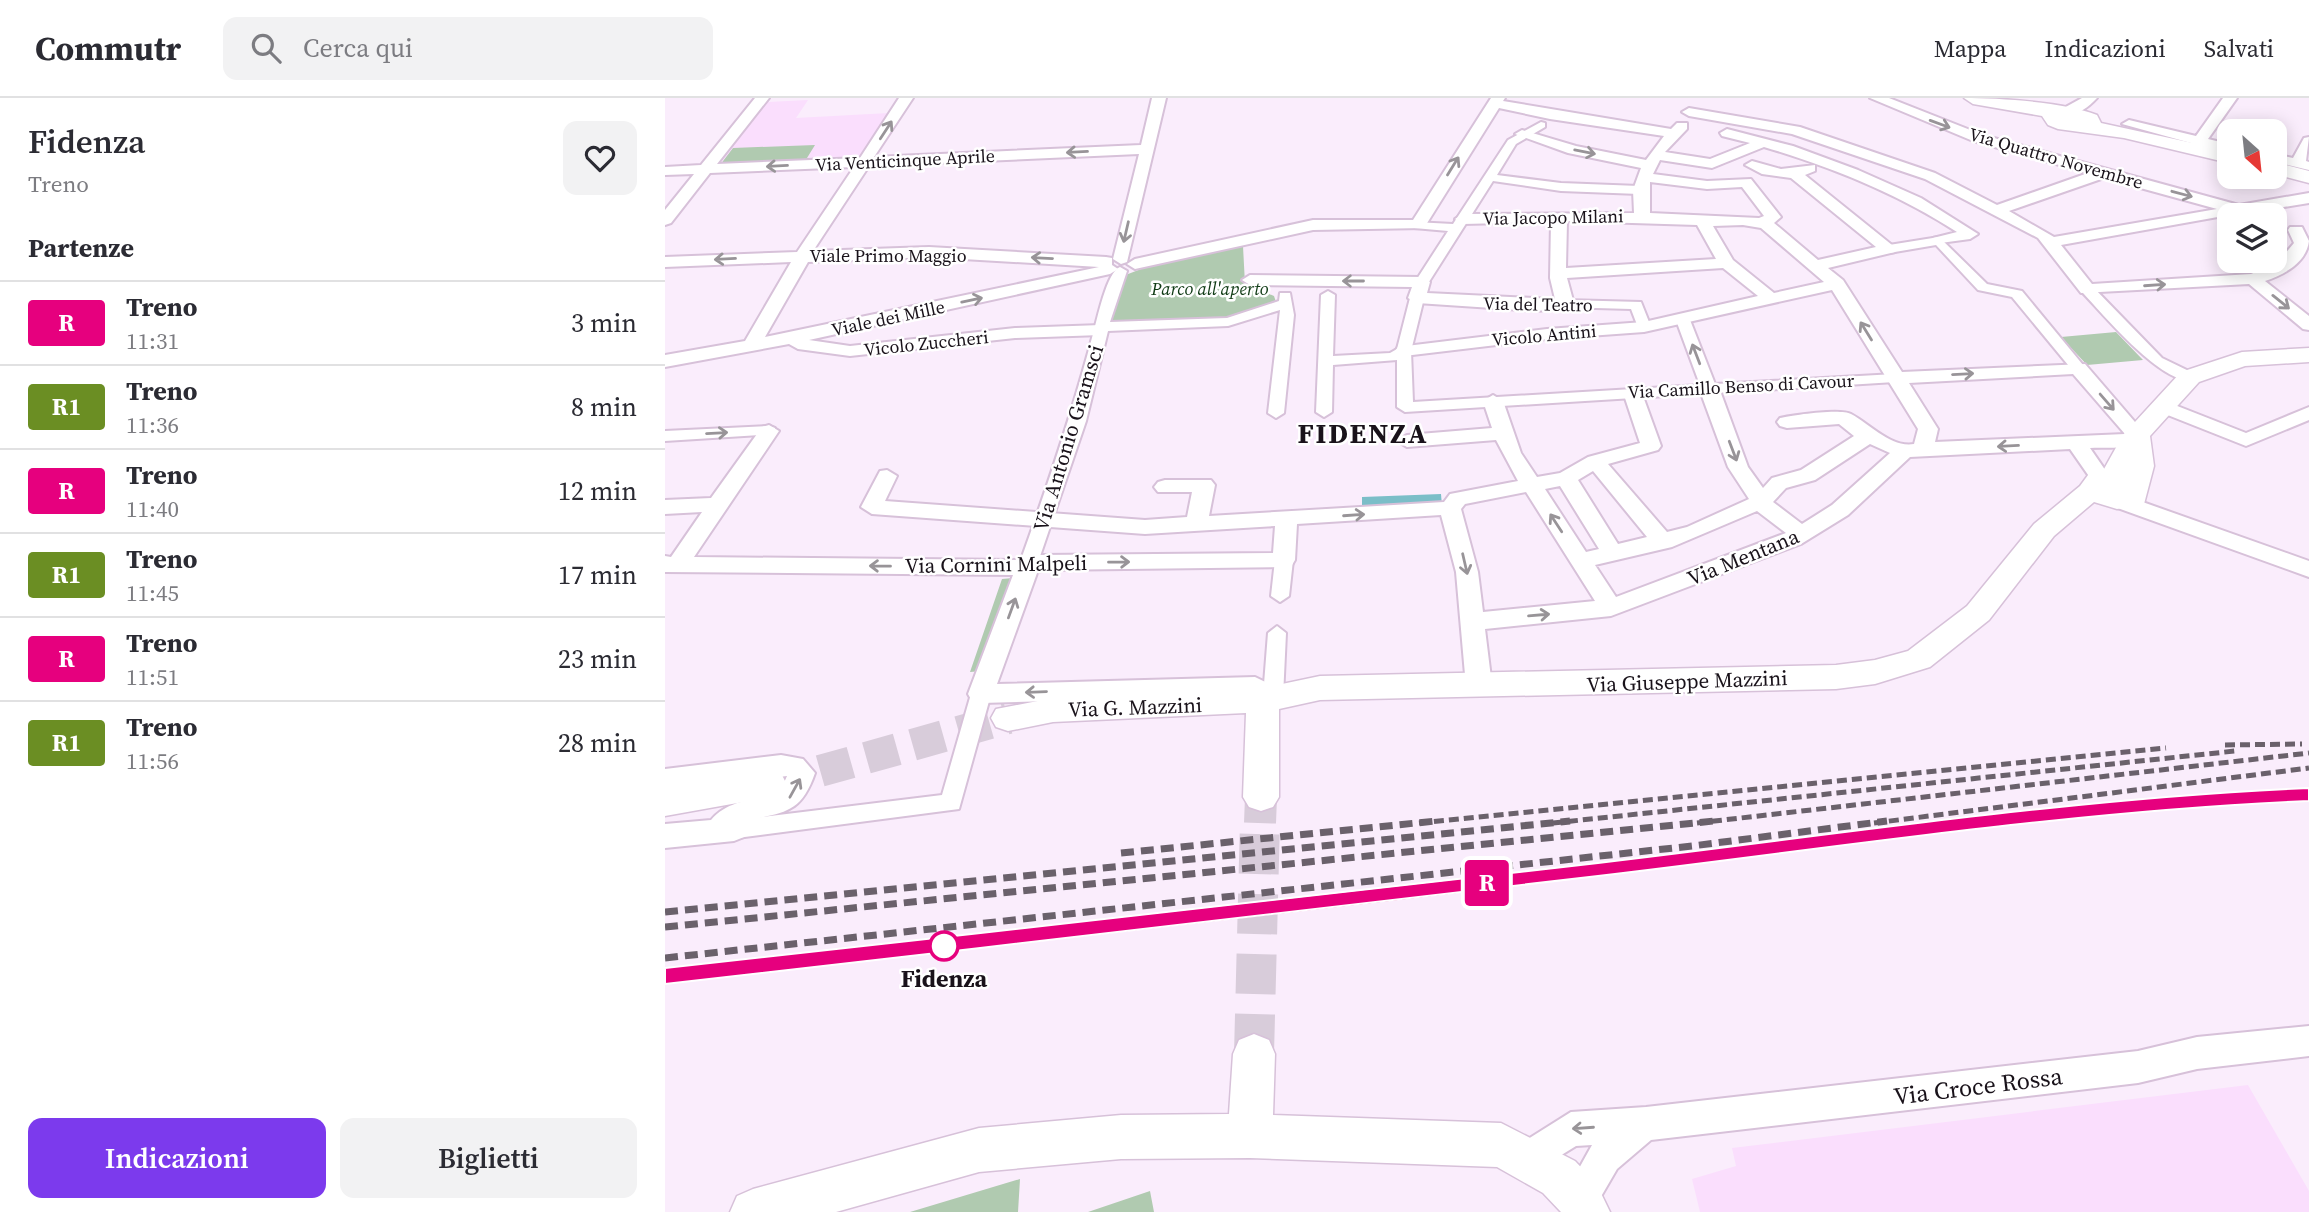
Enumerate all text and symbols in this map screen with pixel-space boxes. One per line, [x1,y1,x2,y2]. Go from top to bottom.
search box [223,17,713,80]
text: Commutr [35,26,181,71]
icon: search [247,29,285,67]
text: Cerca qui [303,30,413,66]
text: Mappa [1934,32,2007,65]
text: Indicazioni [2045,32,2166,65]
text: Salvati [2204,32,2274,65]
text: Fidenza [28,119,145,164]
one-way arrow [1929,119,1951,131]
north arrow [2217,119,2287,189]
map controls [2217,119,2287,273]
button: heart [563,121,637,195]
one-way arrow [878,121,893,140]
street label: Via Quattro Novembre [1966,121,2146,195]
street label: Via Venticinque Aprile [814,143,996,177]
one-way arrow [1066,146,1089,159]
one-way arrow [1573,146,1596,160]
one-way arrow [1446,157,1461,176]
one-way arrow [766,160,788,173]
text: Treno [28,168,89,200]
one-way arrow [2171,188,2193,201]
street label: Via Jacopo Milani [1482,203,1624,231]
button: layers [2217,203,2287,273]
one-way arrow [1119,221,1132,243]
text: Partenze [28,230,134,266]
street label: Viale Primo Maggio [809,243,967,268]
one-way arrow [1031,251,1054,264]
one-way arrow [714,253,737,266]
one-way arrow [1342,274,1365,288]
park label: Parco all'aperto [1150,276,1269,301]
one-way arrow [2143,278,2166,291]
text: Treno [126,289,197,325]
street label: Via del Teatro [1483,291,1593,317]
one-way arrow [960,293,983,306]
street label: Viale dei Mille [829,294,947,342]
one-way arrow [2272,294,2290,310]
text: 3 min [571,305,637,341]
text: R [58,306,75,339]
street label: Vicolo Antini [1491,318,1597,352]
one-way arrow [1858,321,1872,341]
street label: Vicolo Zuccheri [862,324,990,362]
text: 11:31 [126,325,179,357]
street label: Via Antonio Gramsci [1026,341,1110,535]
one-way arrow [1689,344,1701,365]
street label: Via Camillo Benso di Cavour [1627,368,1855,404]
one-way arrow [1952,368,1975,381]
text: Treno [126,373,197,409]
text: 8 min [571,389,637,425]
text: R1 [52,390,81,423]
one-way arrow [2099,393,2115,411]
text: 11:36 [126,409,179,441]
district label: FIDENZA [1297,414,1429,452]
one-way arrow [705,427,728,440]
one-way arrow [1727,440,1740,462]
one-way arrow [1997,440,2020,453]
text: Treno [126,457,197,493]
text: 12 min [558,473,637,509]
text: R [58,474,75,507]
text: 11:40 [126,493,179,525]
one-way arrow [1343,508,1366,521]
one-way arrow [1548,513,1562,533]
street label: Via Mentana [1683,521,1803,593]
text: Treno [126,541,197,577]
street label: Via Cornini Malpeli [905,548,1087,580]
one-way arrow [1458,552,1472,575]
one-way arrow [1107,555,1130,569]
text: 17 min [558,557,637,593]
text: R1 [52,558,81,591]
one-way arrow [869,559,892,573]
text: 11:45 [126,577,179,609]
one-way arrow [1007,597,1019,619]
one-way arrow [1527,608,1550,621]
text: Treno [126,625,197,661]
text: 23 min [558,641,637,677]
text: R [58,642,75,675]
text: 11:51 [126,661,179,693]
street label: Via Giuseppe Mazzini [1586,663,1788,699]
one-way arrow [1025,686,1048,699]
street label: Via G. Mazzini [1067,690,1203,724]
text: Treno [126,709,197,745]
text: 28 min [558,725,637,761]
text: R1 [52,726,81,759]
text: 11:56 [126,745,179,777]
one-way arrow [788,778,802,798]
line badge: R [1464,860,1510,906]
text: R [1479,866,1495,899]
marker: Fidenza [929,931,959,961]
place label: Fidenza [901,962,987,995]
street label: Via Croce Rossa [1892,1059,2065,1113]
button: Indicazioni [28,1118,326,1198]
button: Biglietti [340,1118,637,1198]
one-way arrow [1572,1122,1595,1135]

